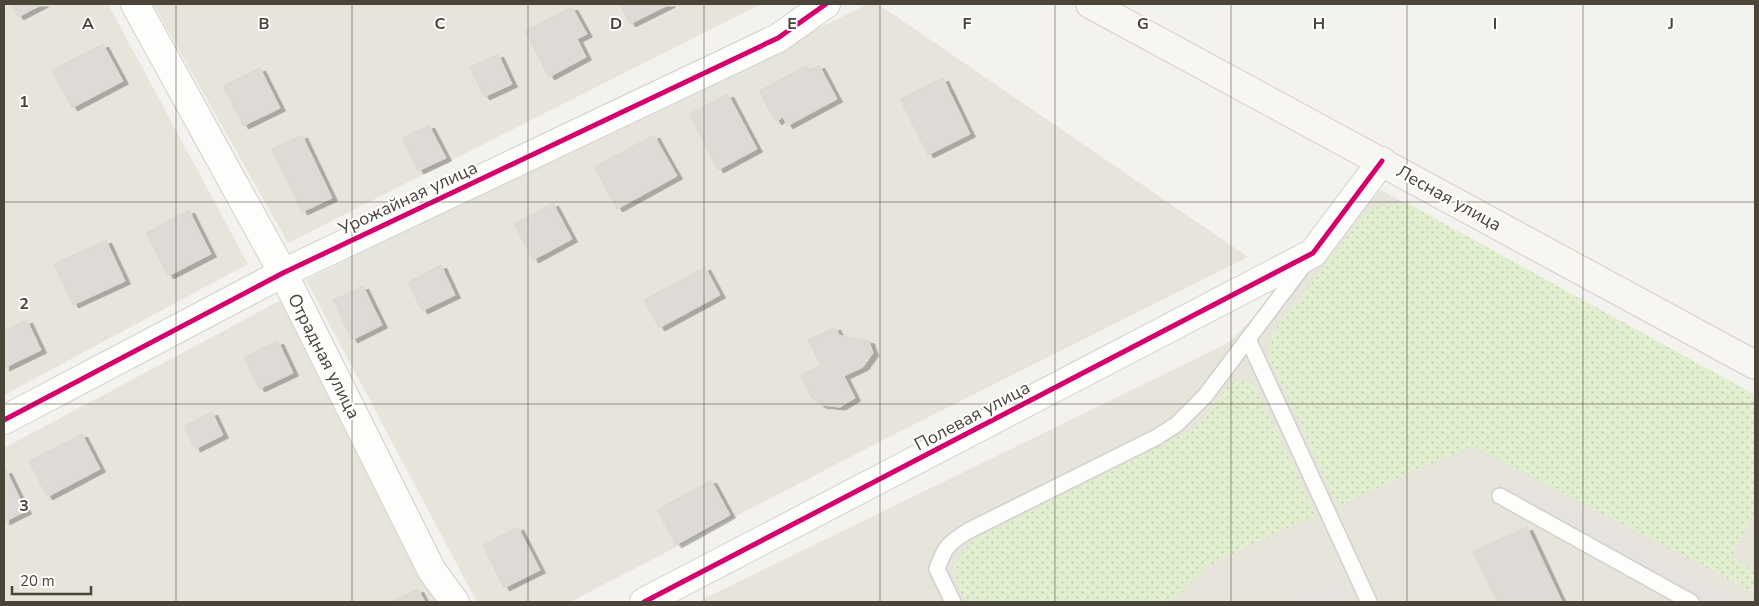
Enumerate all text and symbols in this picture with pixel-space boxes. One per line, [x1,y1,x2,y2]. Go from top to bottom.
text: A [82,13,94,35]
text: B [258,13,270,35]
text: C [435,13,446,35]
text: D [610,13,622,35]
text: E [787,13,797,35]
text: F [963,13,972,35]
text: G [1137,13,1149,35]
text: H [1313,13,1325,35]
text: I [1493,13,1497,35]
text: J [1667,13,1674,35]
text: 1 [19,91,29,113]
street label: Урожайная улица [334,155,481,241]
street label: Лесная улица [1392,159,1506,237]
street label: Отрадная улица [282,289,366,423]
text: 2 [19,293,29,315]
street label: Полевая улица [910,375,1034,457]
text: 3 [19,495,29,517]
scale bar [12,564,91,596]
text: 20 m [20,571,55,591]

